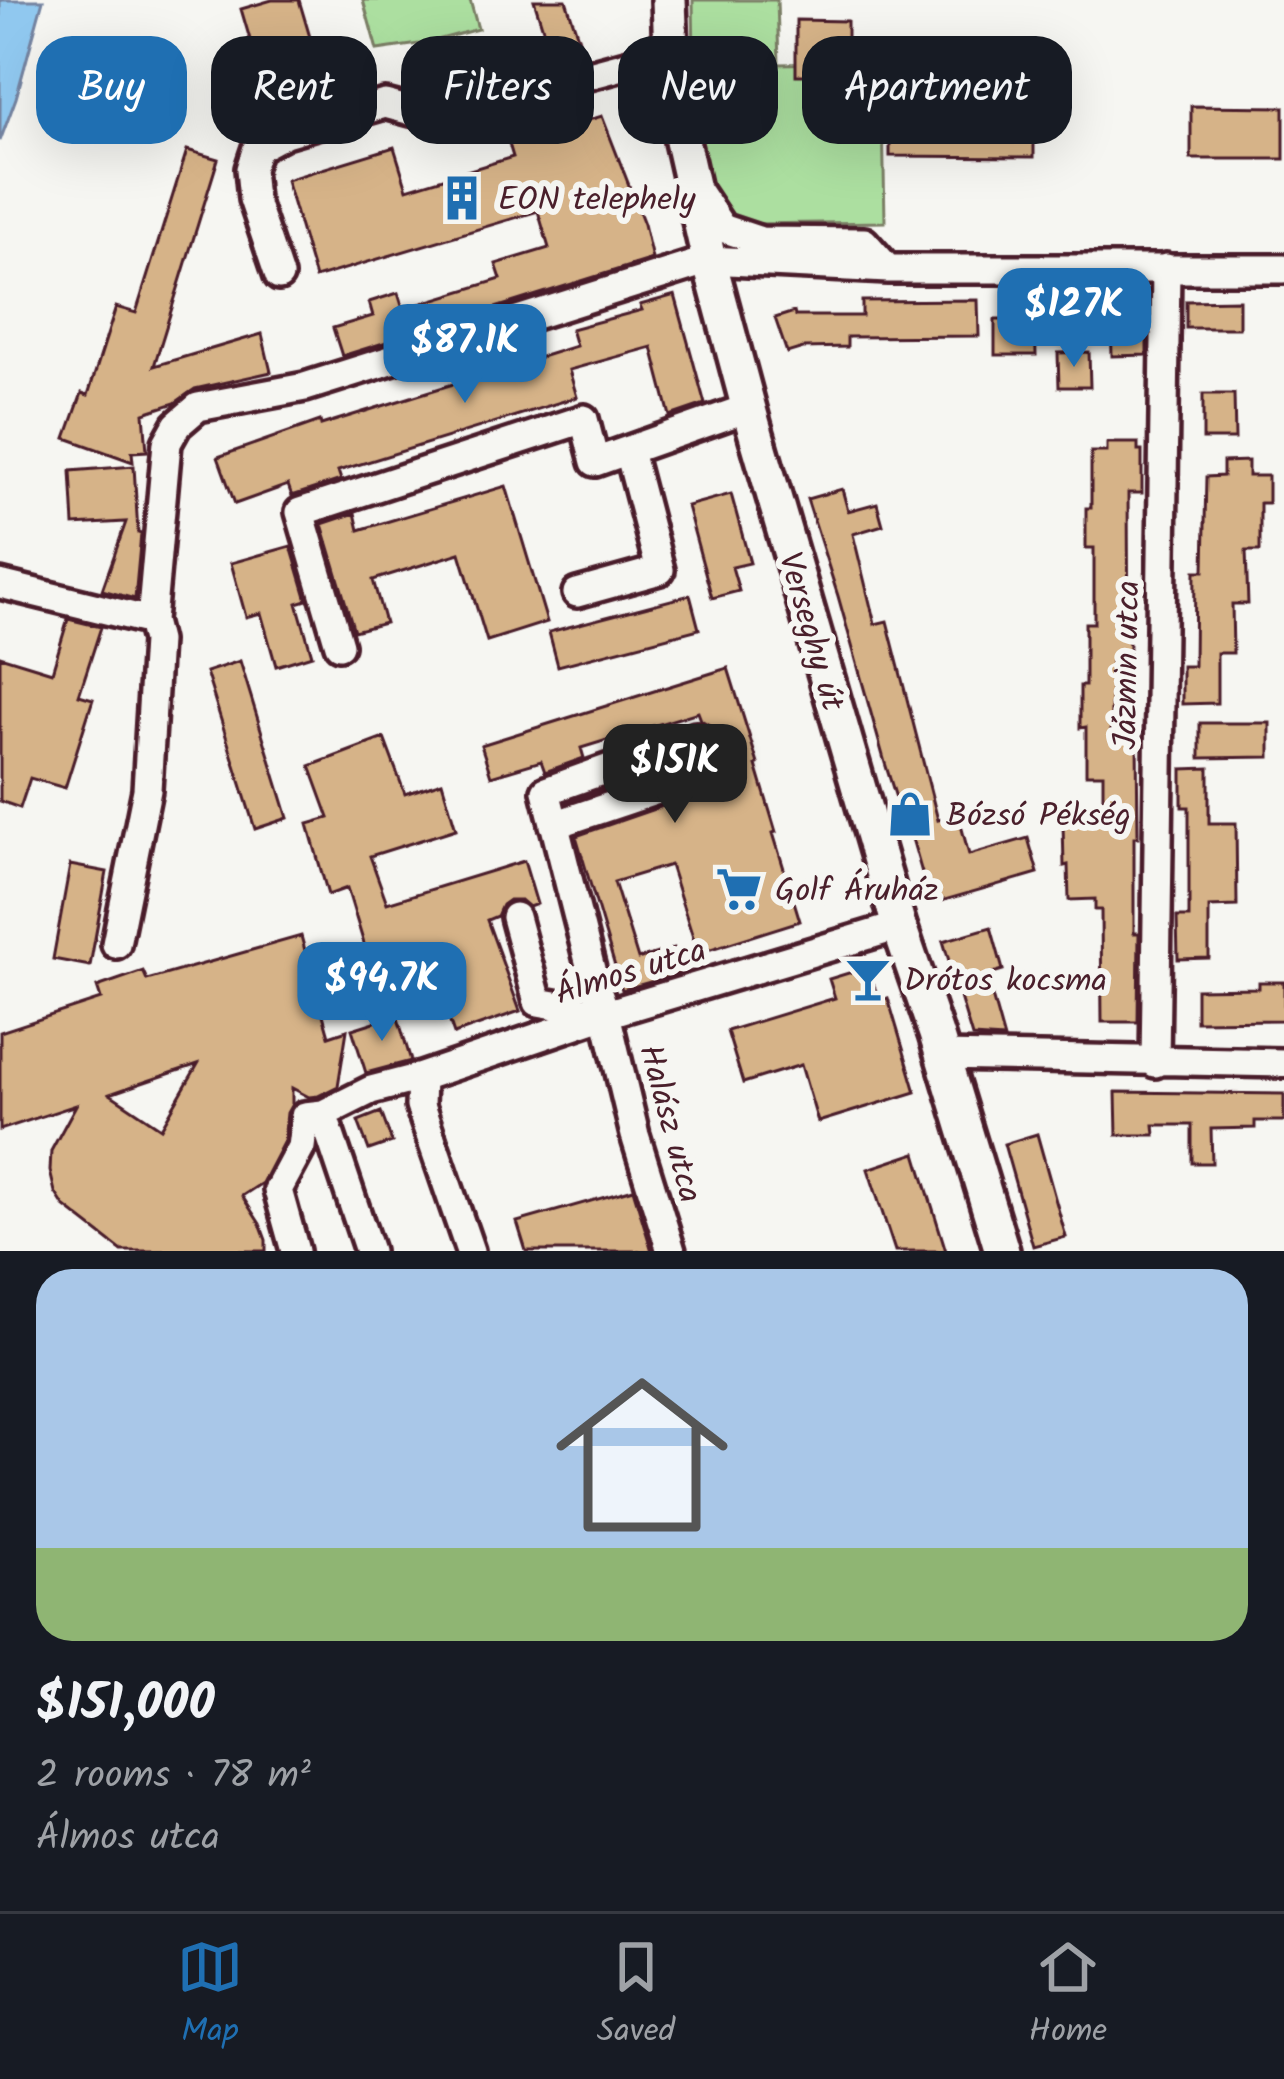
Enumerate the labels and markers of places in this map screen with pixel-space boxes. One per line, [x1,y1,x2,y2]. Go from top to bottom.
building icon: EON telephely [437,173,487,223]
place label: EON telephely [498,175,696,228]
pin: $127K [990,268,1158,370]
pin: $87.1K [367,304,563,406]
pin: $151K [591,724,759,826]
shop icon: Bózsó Pékség [885,789,935,839]
place label: Bózsó Pékség [946,791,1131,844]
supermarket icon: Golf Áruház [714,864,764,914]
place label: Golf Áruház [775,866,938,919]
pin: $94.7K [284,942,480,1044]
bar icon: Drótos kocsma [843,954,893,1004]
place label: Drótos kocsma [904,956,1107,1009]

